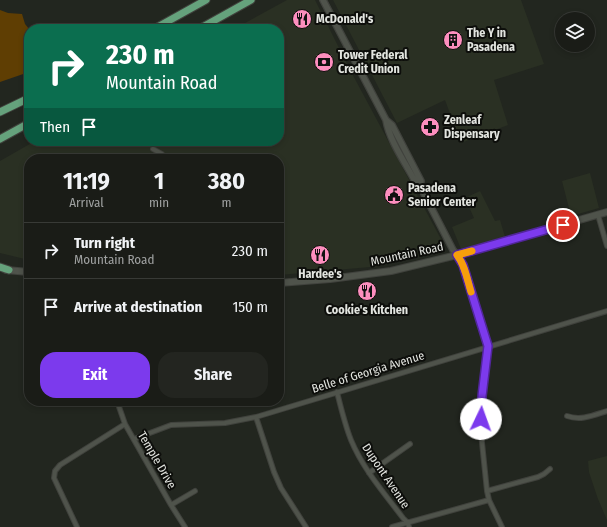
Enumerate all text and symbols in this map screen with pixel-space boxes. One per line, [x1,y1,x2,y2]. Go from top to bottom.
restaurant icon: McDonald's [291,8,313,30]
place label: McDonald's [316,12,374,26]
map controls [555,12,595,52]
button: layers [555,12,595,52]
place label: The Y in Pasadena [467,26,515,54]
building icon: The Y in Pasadena [442,29,464,51]
text: 230 m [106,38,175,71]
icon: right [40,40,92,92]
place label: Tower Federal Credit Union [338,48,408,76]
bank icon: Tower Federal Credit Union [313,51,335,73]
text: Mountain Road [106,72,217,94]
place label: Zenleaf Dispensary [444,113,500,141]
icon: arrive [78,116,100,138]
pharmacy icon: Zenleaf Dispensary [419,116,441,138]
text: Then [40,118,70,136]
text: 11:19 [63,167,110,195]
text: 1 [154,167,164,195]
text: 380 [208,167,245,195]
place label: Pasadena Senior Center [408,181,477,209]
public building icon: Pasadena Senior Center [383,184,405,206]
text: Arrival [69,195,104,210]
text: min [149,195,169,210]
text: m [221,195,231,210]
pin [546,208,580,242]
icon: arrive [552,214,574,236]
text: Turn right [74,234,135,252]
street label: Mountain Road [369,239,445,269]
icon: right [40,240,62,262]
text: 230 m [232,242,268,260]
restaurant icon: Hardee's [309,244,331,266]
text: Mountain Road [74,252,154,267]
place label: Hardee's [298,267,343,281]
restaurant icon: Cookie's Kitchen [356,280,378,302]
icon: arrive [40,296,62,318]
text: Arrive at destination [74,298,202,316]
text: 150 m [232,298,268,316]
place label: Cookie's Kitchen [326,303,408,317]
street label: Belle of Georgia Avenue [310,348,426,396]
button: Exit [40,352,150,398]
button: Share [158,352,268,398]
position arrow [460,398,502,440]
street label: Temple Drive [135,429,179,491]
street label: Dupont Avenue [359,441,413,511]

